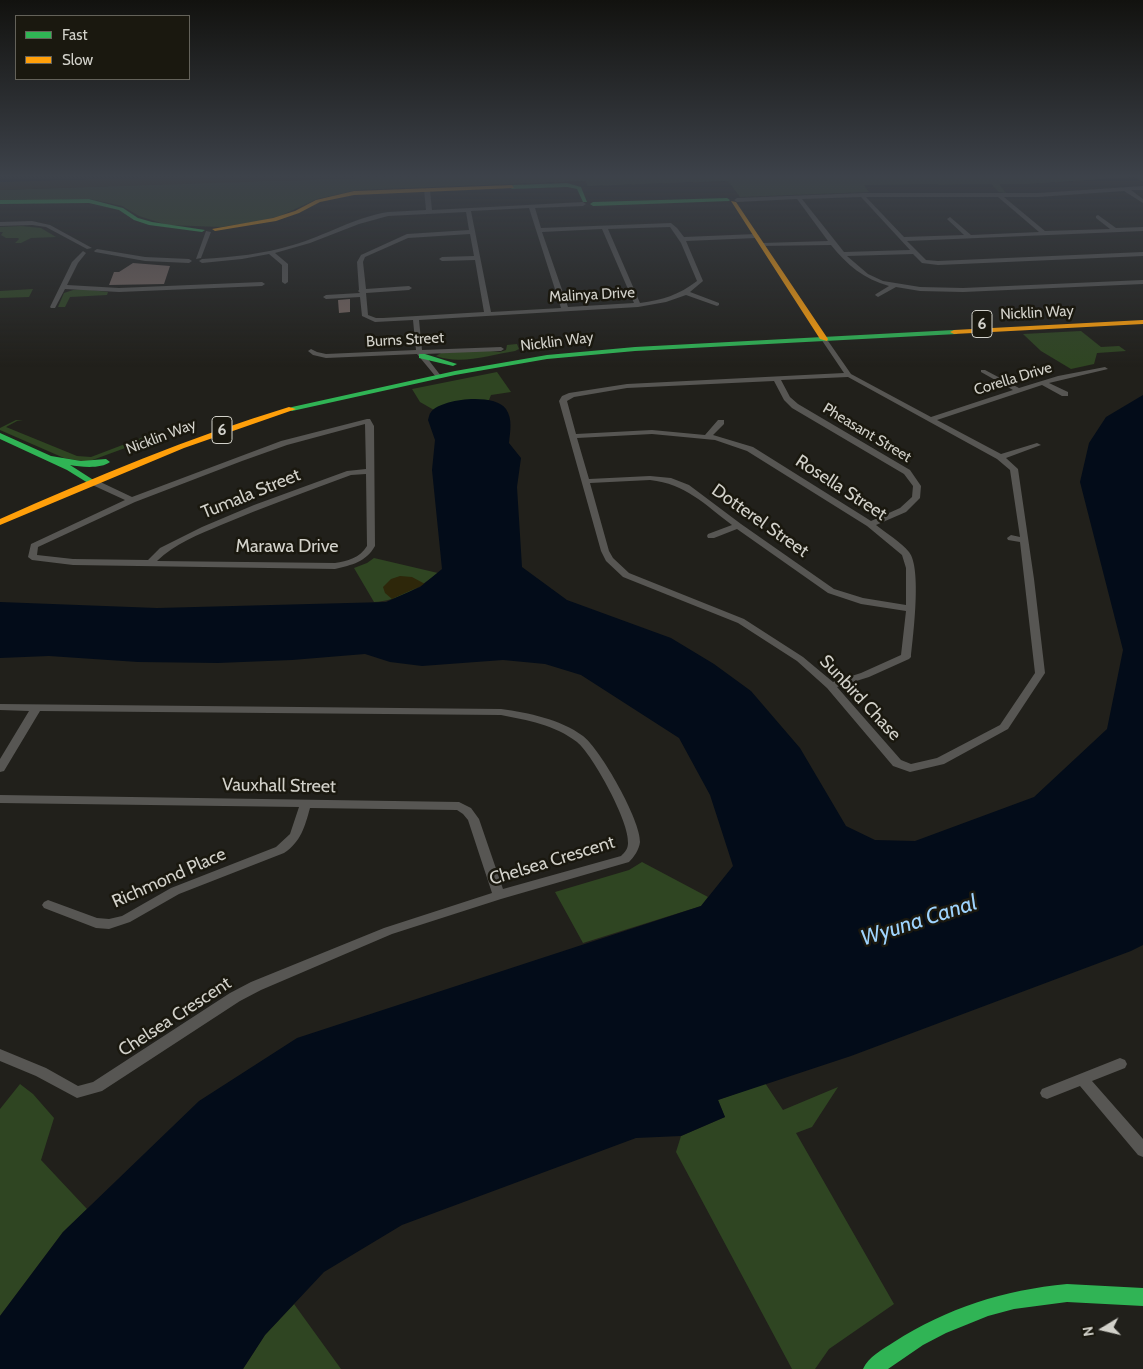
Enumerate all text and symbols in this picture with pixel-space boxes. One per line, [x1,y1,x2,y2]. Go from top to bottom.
legend [15,15,190,80]
text: Fast [62,26,87,44]
text: Slow [62,51,93,69]
street label: Malinya Drive [549,284,635,306]
street label: Nicklin Way [1000,302,1074,324]
road number: 6 [972,310,992,338]
street label: Burns Street [366,329,444,351]
street label: Nicklin Way [519,329,595,355]
street label: Corella Drive [972,359,1054,399]
street label: Pheasant Street [819,399,915,467]
street label: Nicklin Way [123,415,199,459]
road number: 6 [212,416,232,444]
street label: Rosella Street [791,450,891,526]
street label: Tumala Street [198,464,304,524]
street label: Dotterel Street [707,480,813,562]
street label: Marawa Drive [235,536,339,558]
street label: Sunbird Chase [815,651,905,745]
street label: Vauxhall Street [222,774,336,798]
street label: Chelsea Crescent [487,832,617,890]
street label: Richmond Place [109,843,229,913]
water label: Wyuna Canal [857,890,981,952]
street label: Chelsea Crescent [115,973,235,1061]
north arrow [1078,1304,1128,1354]
text: N [1079,1325,1098,1338]

